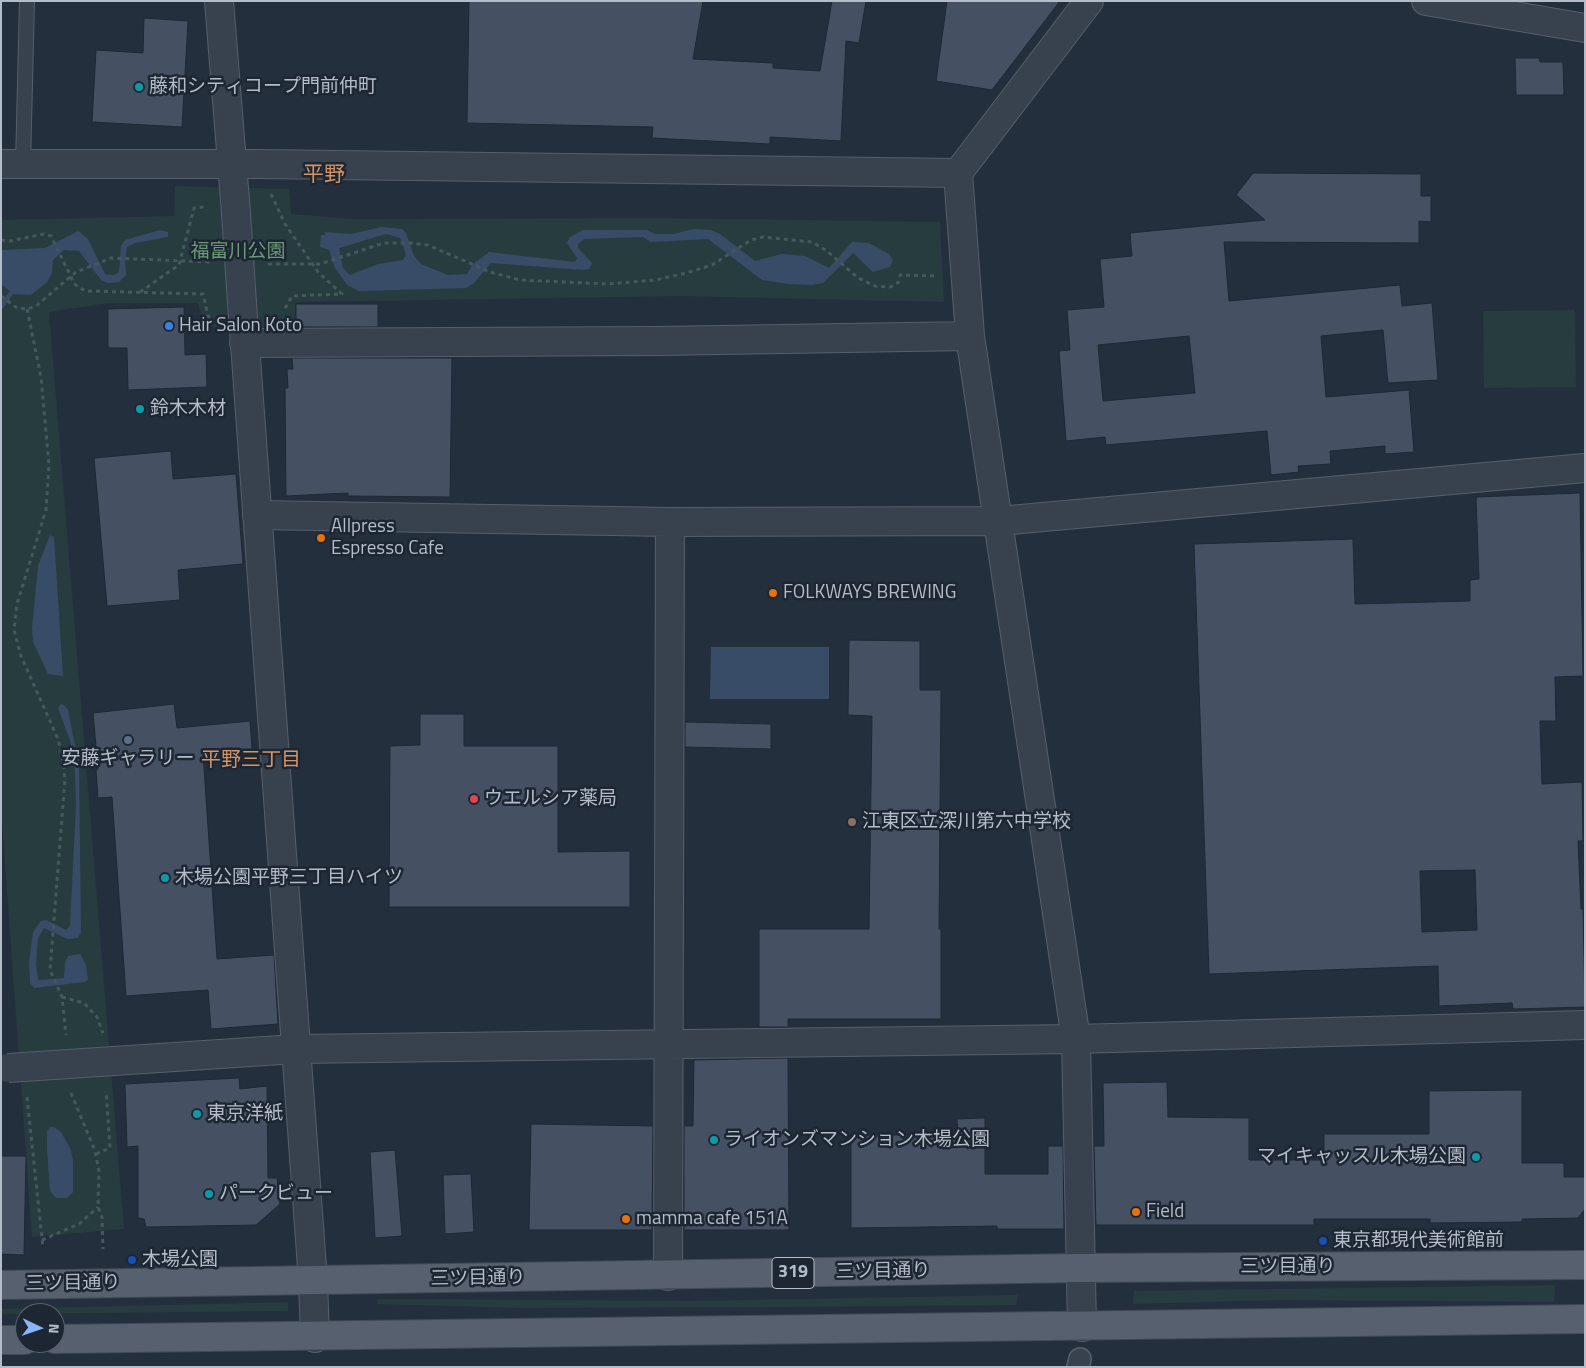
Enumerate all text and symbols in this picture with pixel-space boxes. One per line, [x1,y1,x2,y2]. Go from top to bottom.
place label: 藤和シティコープ門前仲町 [149,76,377,98]
marker: 藤和シティコープ門前仲町 [133,81,145,93]
district label: 平野 [303,163,345,189]
park label: 福富川公園 [191,241,285,263]
place label: Hair Salon Koto [179,315,302,337]
marker: Hair Salon Koto [163,320,175,332]
place label: 鈴木木材 [150,398,226,420]
marker: 鈴木木材 [134,403,146,415]
place label: Allpress Espresso Cafe [331,516,444,560]
marker: Allpress Espresso Cafe [315,532,327,544]
place label: FOLKWAYS BREWING [783,582,956,604]
marker: FOLKWAYS BREWING [767,587,779,599]
marker: 安藤ギャラリー [122,734,134,746]
place label: 安藤ギャラリー [62,748,194,770]
district label: 平野三丁目 [201,749,301,773]
place label: ウエルシア薬局 [484,788,617,810]
marker: ウエルシア薬局 [468,793,480,805]
place label: 江東区立深川第六中学校 [862,811,1071,833]
marker: 江東区立深川第六中学校 [846,816,858,828]
place label: 木場公園平野三丁目ハイツ [175,867,403,889]
marker: 木場公園平野三丁目ハイツ [159,872,171,884]
place label: 東京洋紙 [207,1103,283,1125]
marker: 東京洋紙 [191,1108,203,1120]
place label: ライオンズマンション木場公園 [724,1129,990,1151]
marker: ライオンズマンション木場公園 [708,1134,720,1146]
place label: マイキャッスル木場公園 [1257,1146,1466,1168]
marker: マイキャッスル木場公園 [1470,1151,1482,1163]
place label: パークビュー [219,1183,333,1205]
marker: パークビュー [203,1188,215,1200]
place label: Field [1146,1201,1184,1223]
marker: Field [1130,1206,1142,1218]
place label: mamma cafe 151A [636,1208,788,1230]
marker: mamma cafe 151A [620,1213,632,1225]
place label: 東京都現代美術館前 [1333,1230,1504,1252]
marker: 東京都現代美術館前 [1317,1235,1329,1247]
place label: 木場公園 [142,1249,218,1271]
marker: 木場公園 [126,1254,138,1266]
street label: 三ツ目通り [1241,1256,1335,1278]
road number: 319 [772,1258,814,1288]
street label: 三ツ目通り [835,1260,931,1284]
street label: 三ツ目通り [430,1267,526,1291]
street label: 三ツ目通り [25,1272,121,1296]
north arrow [15,1303,65,1353]
text: N [44,1323,65,1334]

